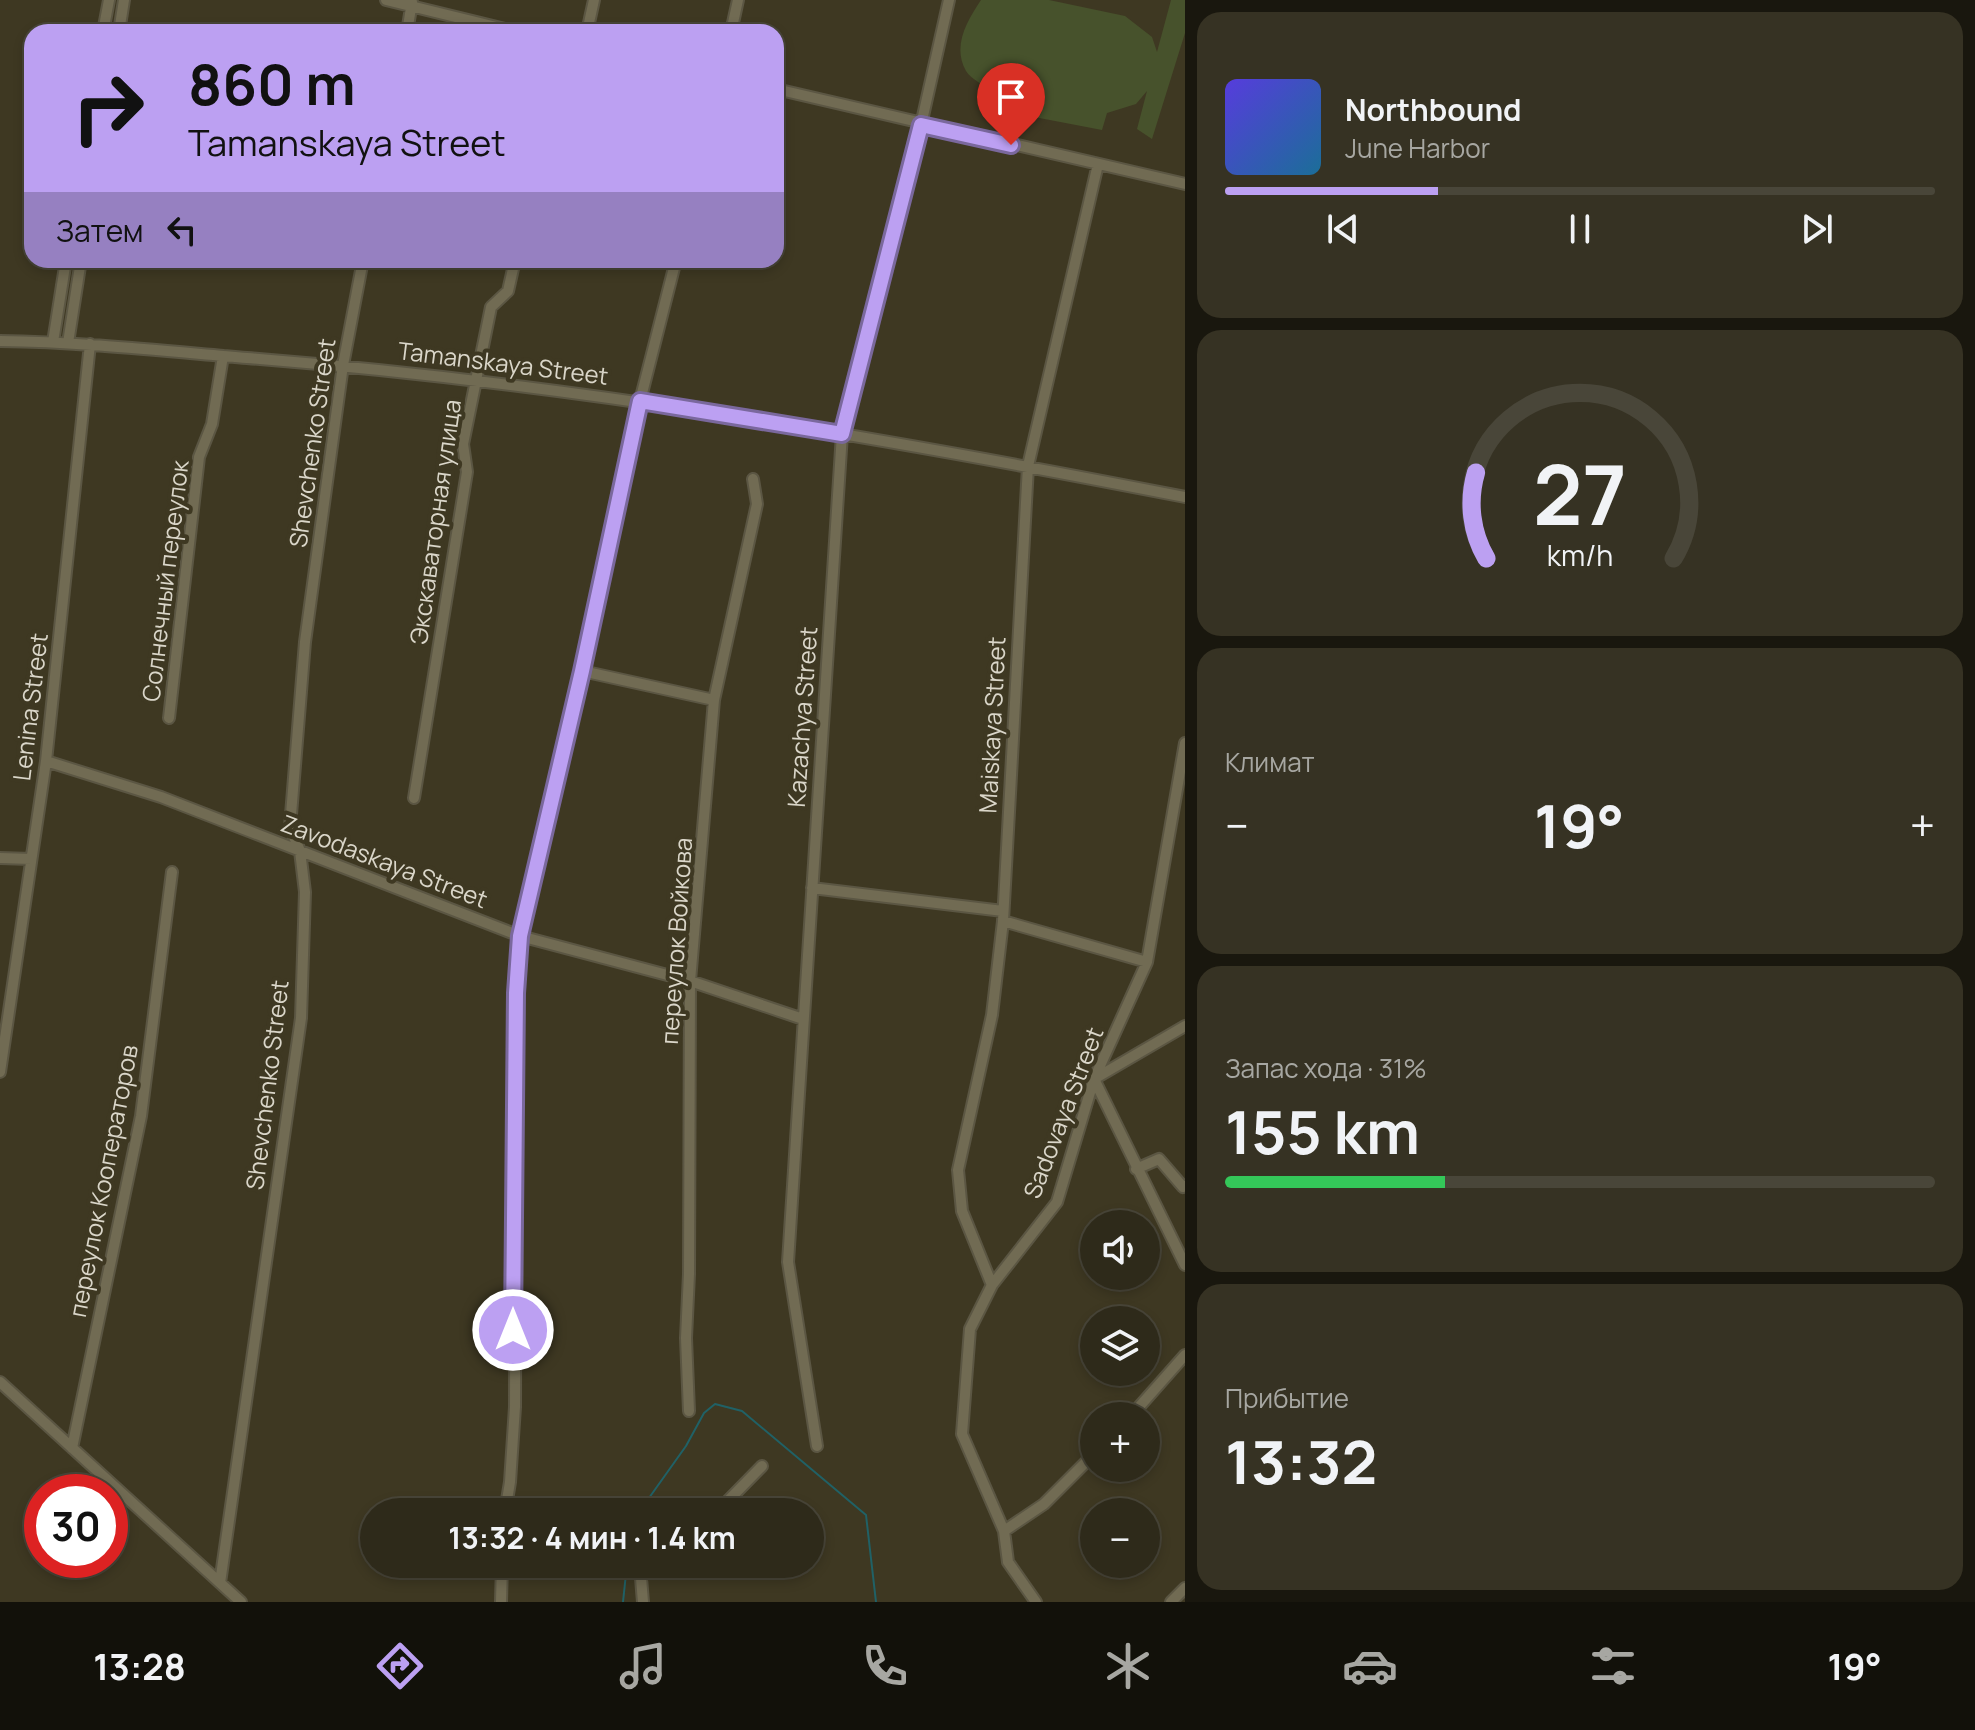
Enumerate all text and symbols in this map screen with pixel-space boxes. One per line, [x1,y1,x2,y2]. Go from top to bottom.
text: 860 m [188,45,356,122]
icon: right [56,56,160,160]
pin [977,63,1045,145]
icon: arrive [989,75,1033,119]
text: Northbound [1345,89,1522,130]
text: Tamanskaya Street [188,118,506,167]
text: June Harbor [1345,130,1490,166]
icon: previous [1321,207,1365,251]
icon: pause [1558,207,1602,251]
icon: next [1795,207,1839,251]
icon: left [160,208,204,252]
text: Затем [56,210,144,251]
street label: Tamanskaya Street [396,333,610,392]
street label: Shevchenko Street [280,336,343,550]
street label: Экскаваторная улица [401,397,468,646]
text: 27 [1533,436,1627,550]
street label: Солнечный переулок [133,457,196,703]
text: km/h [1547,536,1613,575]
street label: Kazachya Street [779,625,824,808]
street label: Lenina Street [4,631,55,783]
street label: Maiskaya Street [970,636,1013,814]
text: Климат [1225,744,1315,780]
text: 19° [1534,784,1624,866]
text: − [1225,795,1249,855]
text: + [1910,795,1935,855]
street label: Zavodaskaya Street [276,806,493,915]
street label: переулок Войкова [652,836,699,1045]
street label: Shevchenko Street [237,978,296,1192]
street label: Sadovaya Street [1015,1022,1110,1203]
street label: переулок Кооператоров [60,1042,145,1320]
text: Запас хода · 31% [1225,1050,1427,1086]
text: 155 km [1225,1090,1420,1172]
map controls [1080,1210,1160,1578]
button: sound [1080,1210,1160,1290]
position arrow [471,1288,555,1372]
button: layers [1080,1306,1160,1386]
text: Прибытие [1225,1380,1349,1416]
button: + [1080,1402,1160,1482]
text: 13:32 [1225,1420,1377,1502]
speed limit sign: 30 [24,1474,128,1578]
button: − [1080,1498,1160,1578]
text: 13:32 · 4 мин · 1.4 km [448,1517,736,1558]
icon: directions [372,1638,428,1694]
icon: music [615,1638,671,1694]
icon: phone [857,1638,913,1694]
icon: climate [1100,1638,1156,1694]
icon: car [1342,1638,1398,1694]
icon: filters [1585,1638,1641,1694]
text: 13:28 [93,1642,186,1691]
text: 19° [1827,1642,1882,1691]

